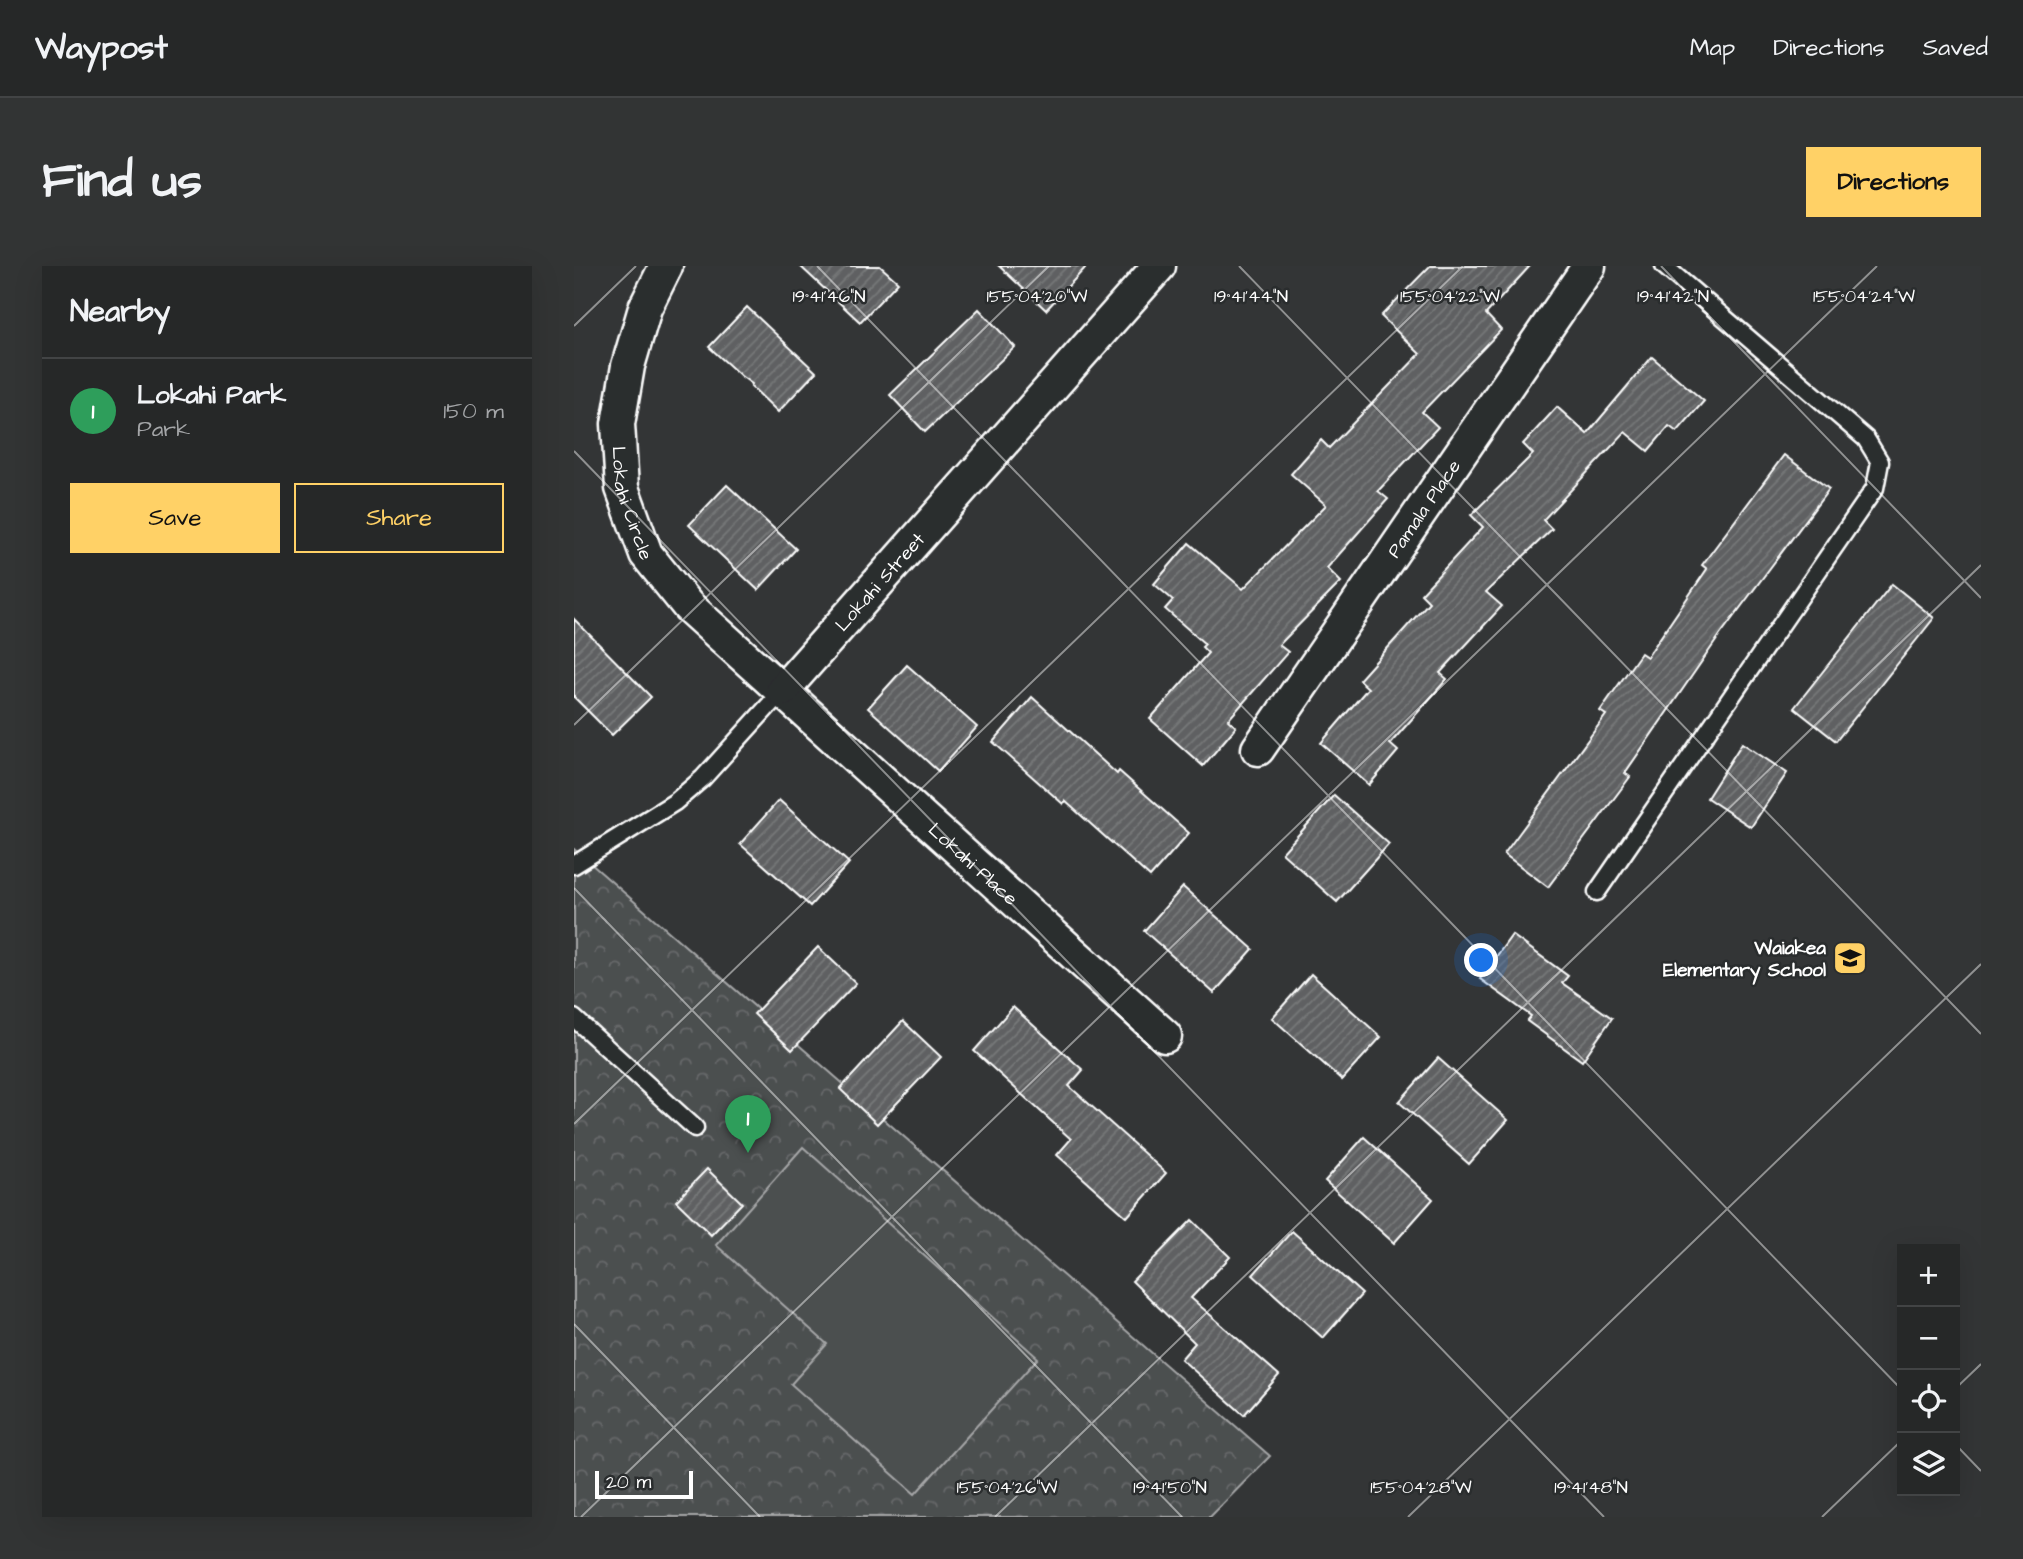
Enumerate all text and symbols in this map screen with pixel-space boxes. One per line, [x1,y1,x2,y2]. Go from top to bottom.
text: Waypost [35,25,168,71]
text: Map [1690,31,1735,65]
text: Directions [1773,31,1885,65]
text: Saved [1923,31,1988,65]
button: Directions [1806,147,1981,217]
text: Find us [42,148,202,216]
text: 19°41'46"N [792,284,866,309]
text: 155°04'20"W [986,284,1088,309]
text: 19°41'44"N [1214,284,1288,309]
text: 155°04'22"W [1400,284,1500,309]
text: 19°41'42"N [1637,284,1709,309]
text: 155°04'24"W [1813,284,1915,309]
text: Nearby [70,291,170,333]
text: Lokahi Park [137,377,286,413]
text: 1 [92,395,94,427]
text: 150 m [443,395,504,427]
text: Park [137,413,190,445]
street label: Lokahi Circle [604,445,659,564]
street label: Pamala Place [1381,454,1468,563]
button: Save [70,483,280,553]
button: Share [294,483,504,553]
street label: Lokahi Street [829,527,932,638]
street label: Lokahi Place [922,817,1023,912]
place label: Waiakea Elementary School [1663,935,1826,985]
school or university icon: Waiakea Elementary School [1831,939,1869,977]
your location [1464,943,1498,977]
pin: 1 [725,1095,771,1153]
map controls [1897,1244,1960,1496]
button: + [1897,1244,1960,1307]
button: − [1897,1307,1960,1370]
button: locate [1897,1370,1960,1433]
button: layers [1897,1433,1960,1496]
scale bar [595,1468,693,1500]
text: 20 m [606,1469,651,1496]
text: 155°04'26"W [956,1475,1058,1500]
text: 19°41'50"N [1133,1475,1207,1500]
text: 155°04'28"W [1370,1475,1472,1500]
text: 19°41'48"N [1554,1475,1628,1500]

